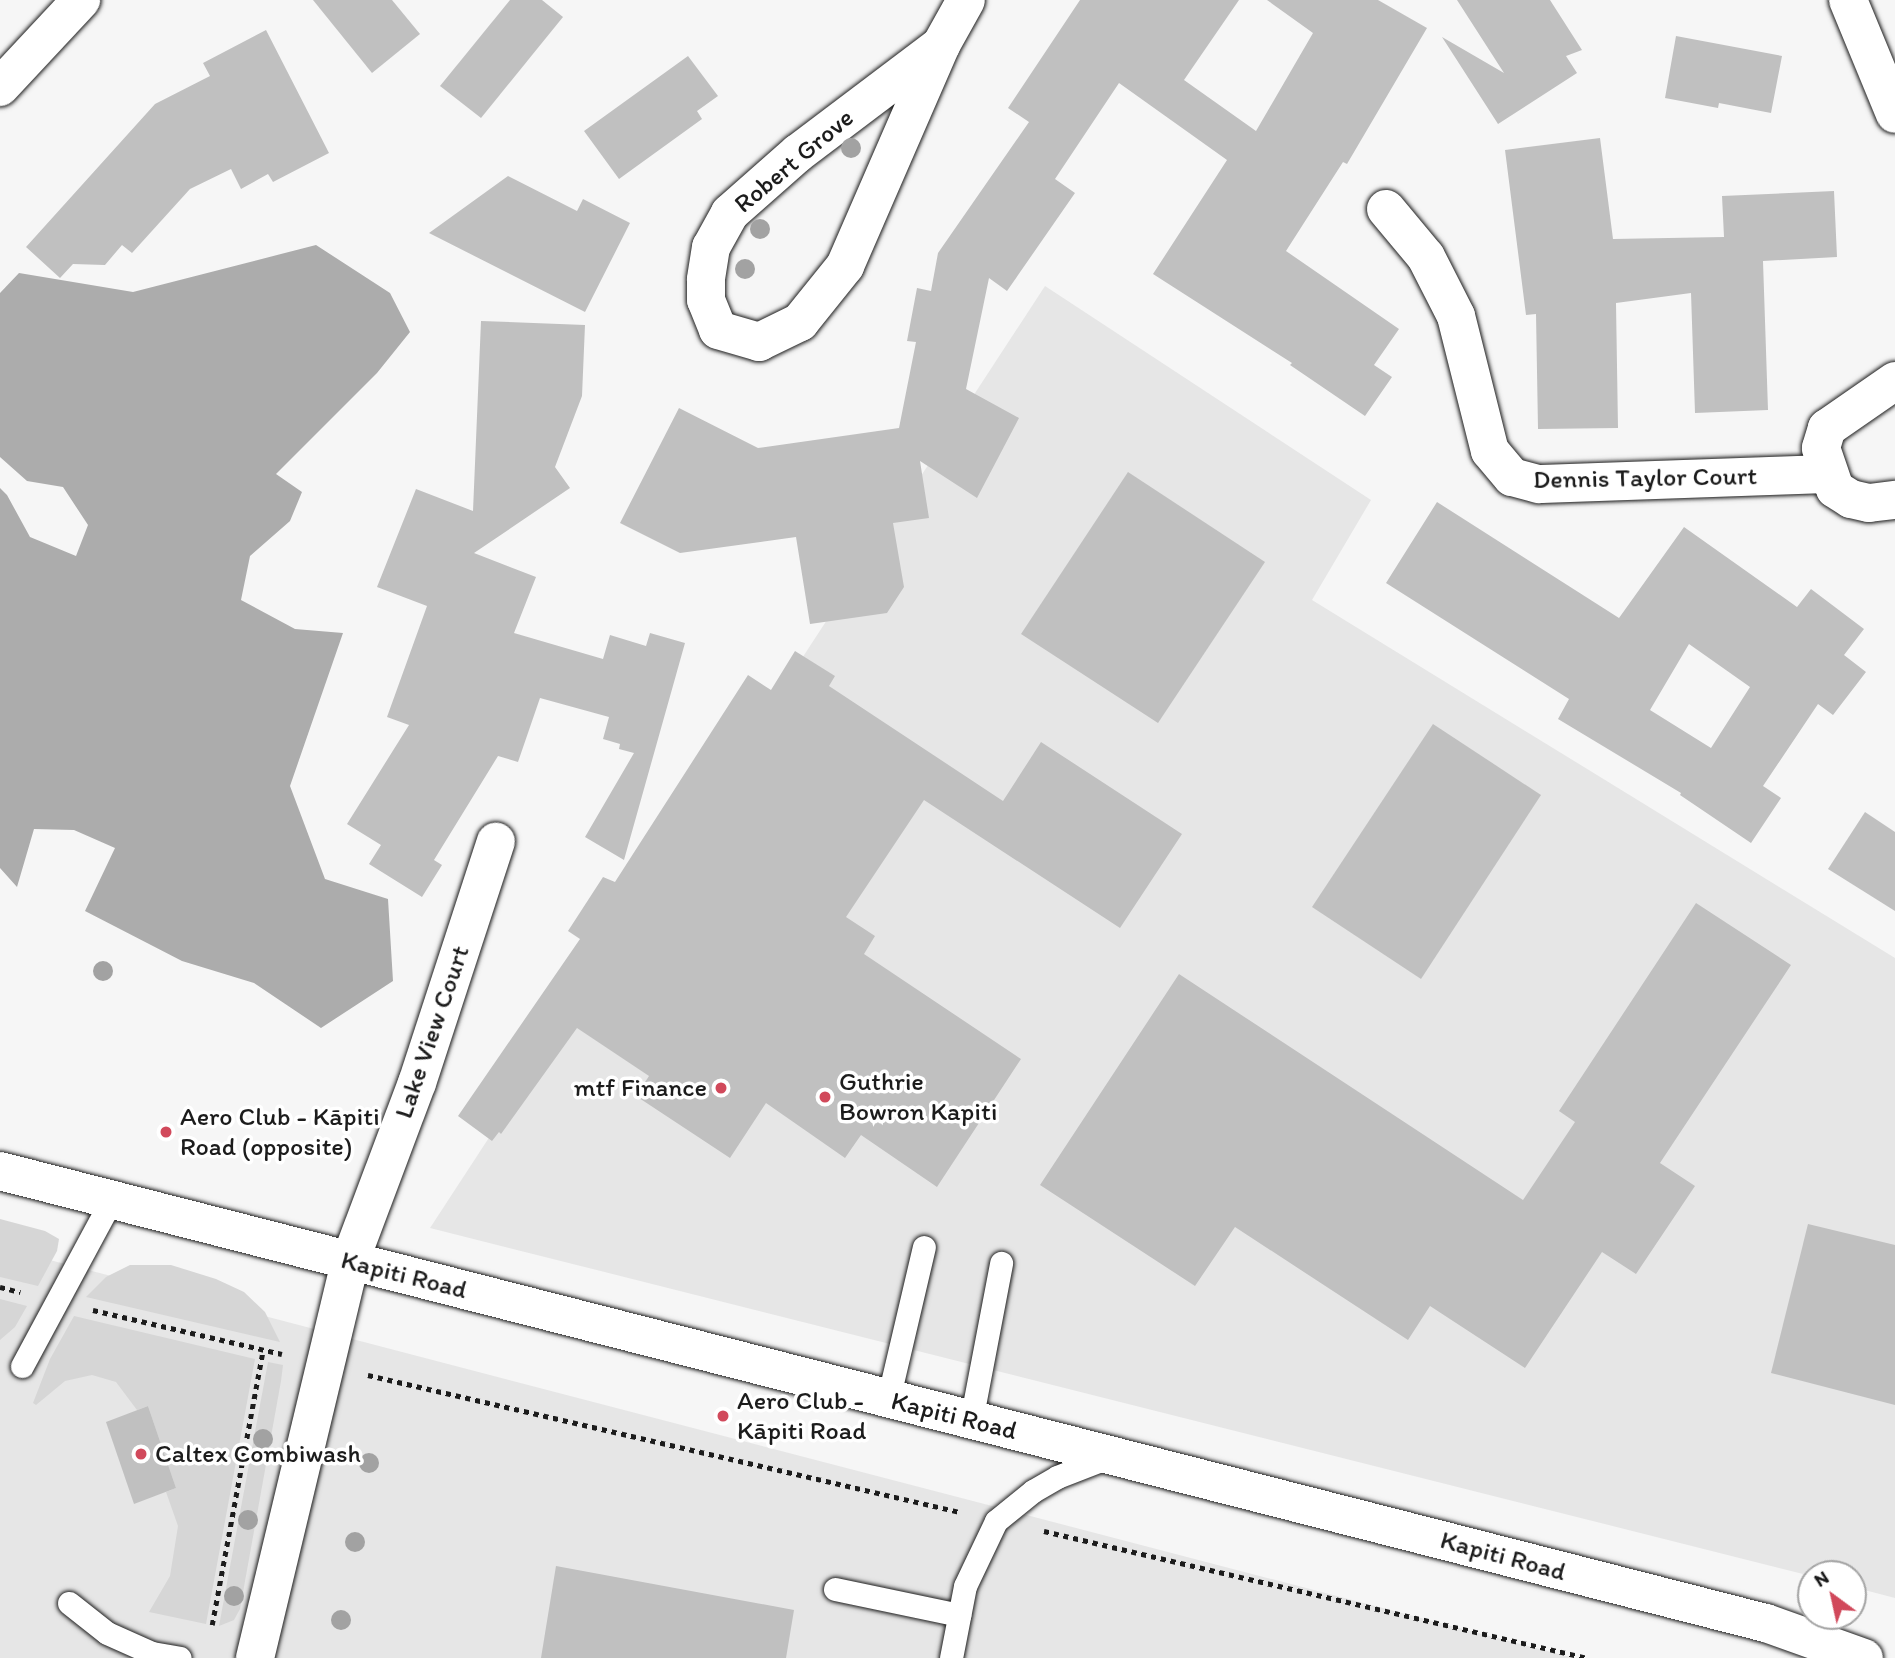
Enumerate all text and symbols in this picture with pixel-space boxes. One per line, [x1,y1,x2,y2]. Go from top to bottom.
street label: Robert Grove [728,102,860,220]
street label: Dennis Taylor Court [1534,460,1756,496]
street label: Lake View Court [388,942,476,1122]
place label: Guthrie Bowron Kapiti [839,1066,997,1128]
place label: mtf Finance [574,1072,707,1104]
marker: mtf Finance [713,1080,729,1096]
marker: Guthrie Bowron Kapiti [817,1089,833,1105]
place label: Aero Club - Kāpiti Road (opposite) [180,1101,379,1162]
marker: Aero Club - Kāpiti Road (opposite) [158,1124,174,1140]
street label: Kapiti Road [338,1244,470,1306]
place label: Aero Club - Kāpiti Road [737,1385,866,1446]
street label: Kapiti Road [888,1385,1020,1447]
marker: Aero Club - Kāpiti Road [715,1408,731,1424]
place label: Caltex Combiwash [155,1438,362,1470]
marker: Caltex Combiwash [133,1446,149,1462]
street label: Kapiti Road [1437,1524,1569,1588]
north arrow [1797,1560,1867,1630]
text: N [1810,1566,1833,1592]

